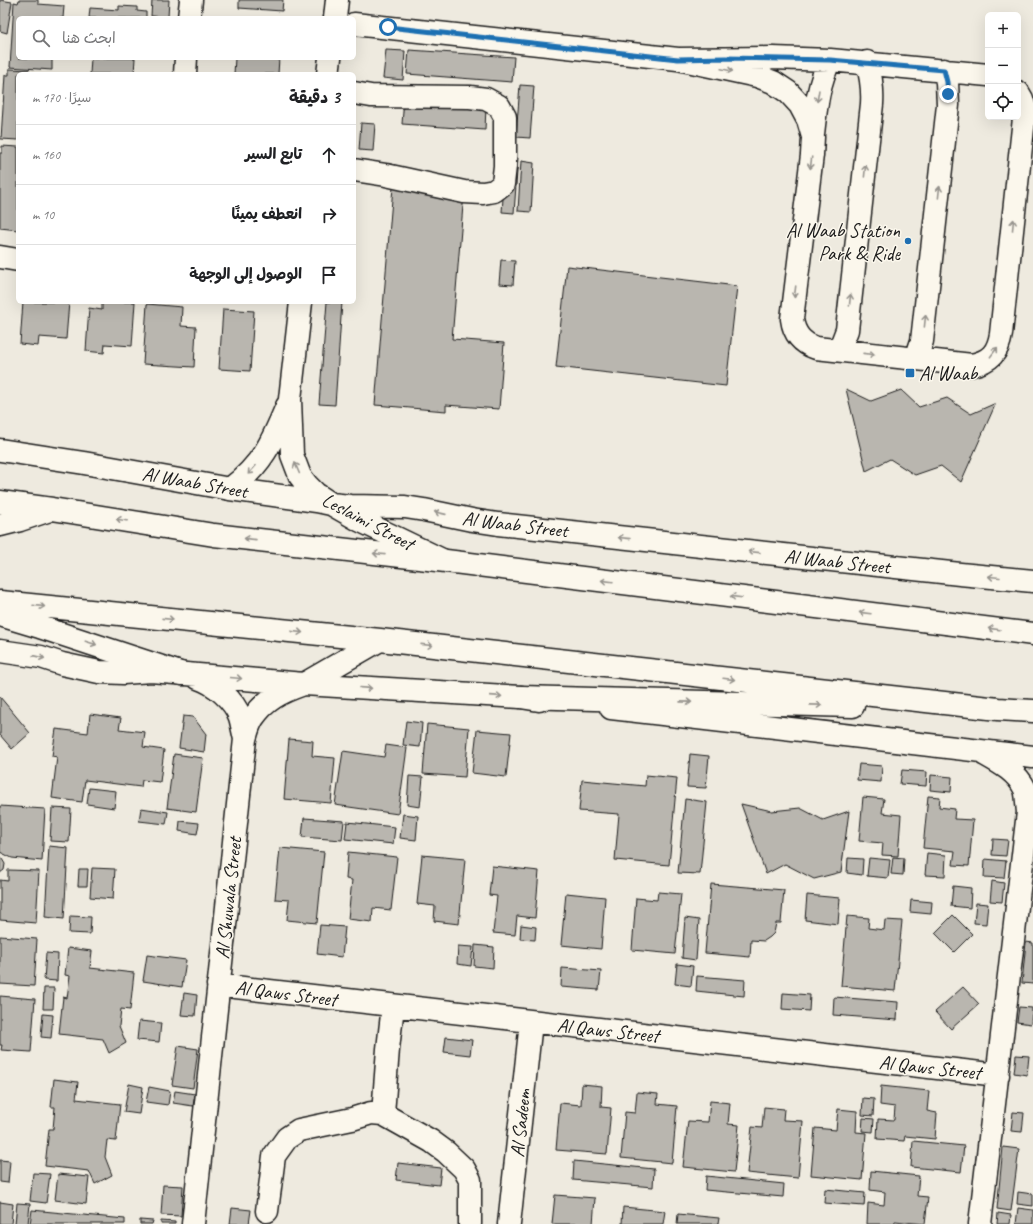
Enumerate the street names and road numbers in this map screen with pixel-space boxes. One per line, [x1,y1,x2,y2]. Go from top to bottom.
street label: Al Waab Street [140,461,252,504]
street label: Leslaimi Street [318,487,421,558]
street label: Al Waab Street [461,506,571,544]
street label: Al Waab Street [783,544,893,580]
street label: Al Shuwala Street [210,834,248,960]
street label: Al Qaws Street [234,975,342,1013]
street label: Al Qaws Street [556,1013,663,1049]
street label: Al Qaws Street [878,1050,985,1086]
street label: Al Sadeem [504,1087,537,1158]

